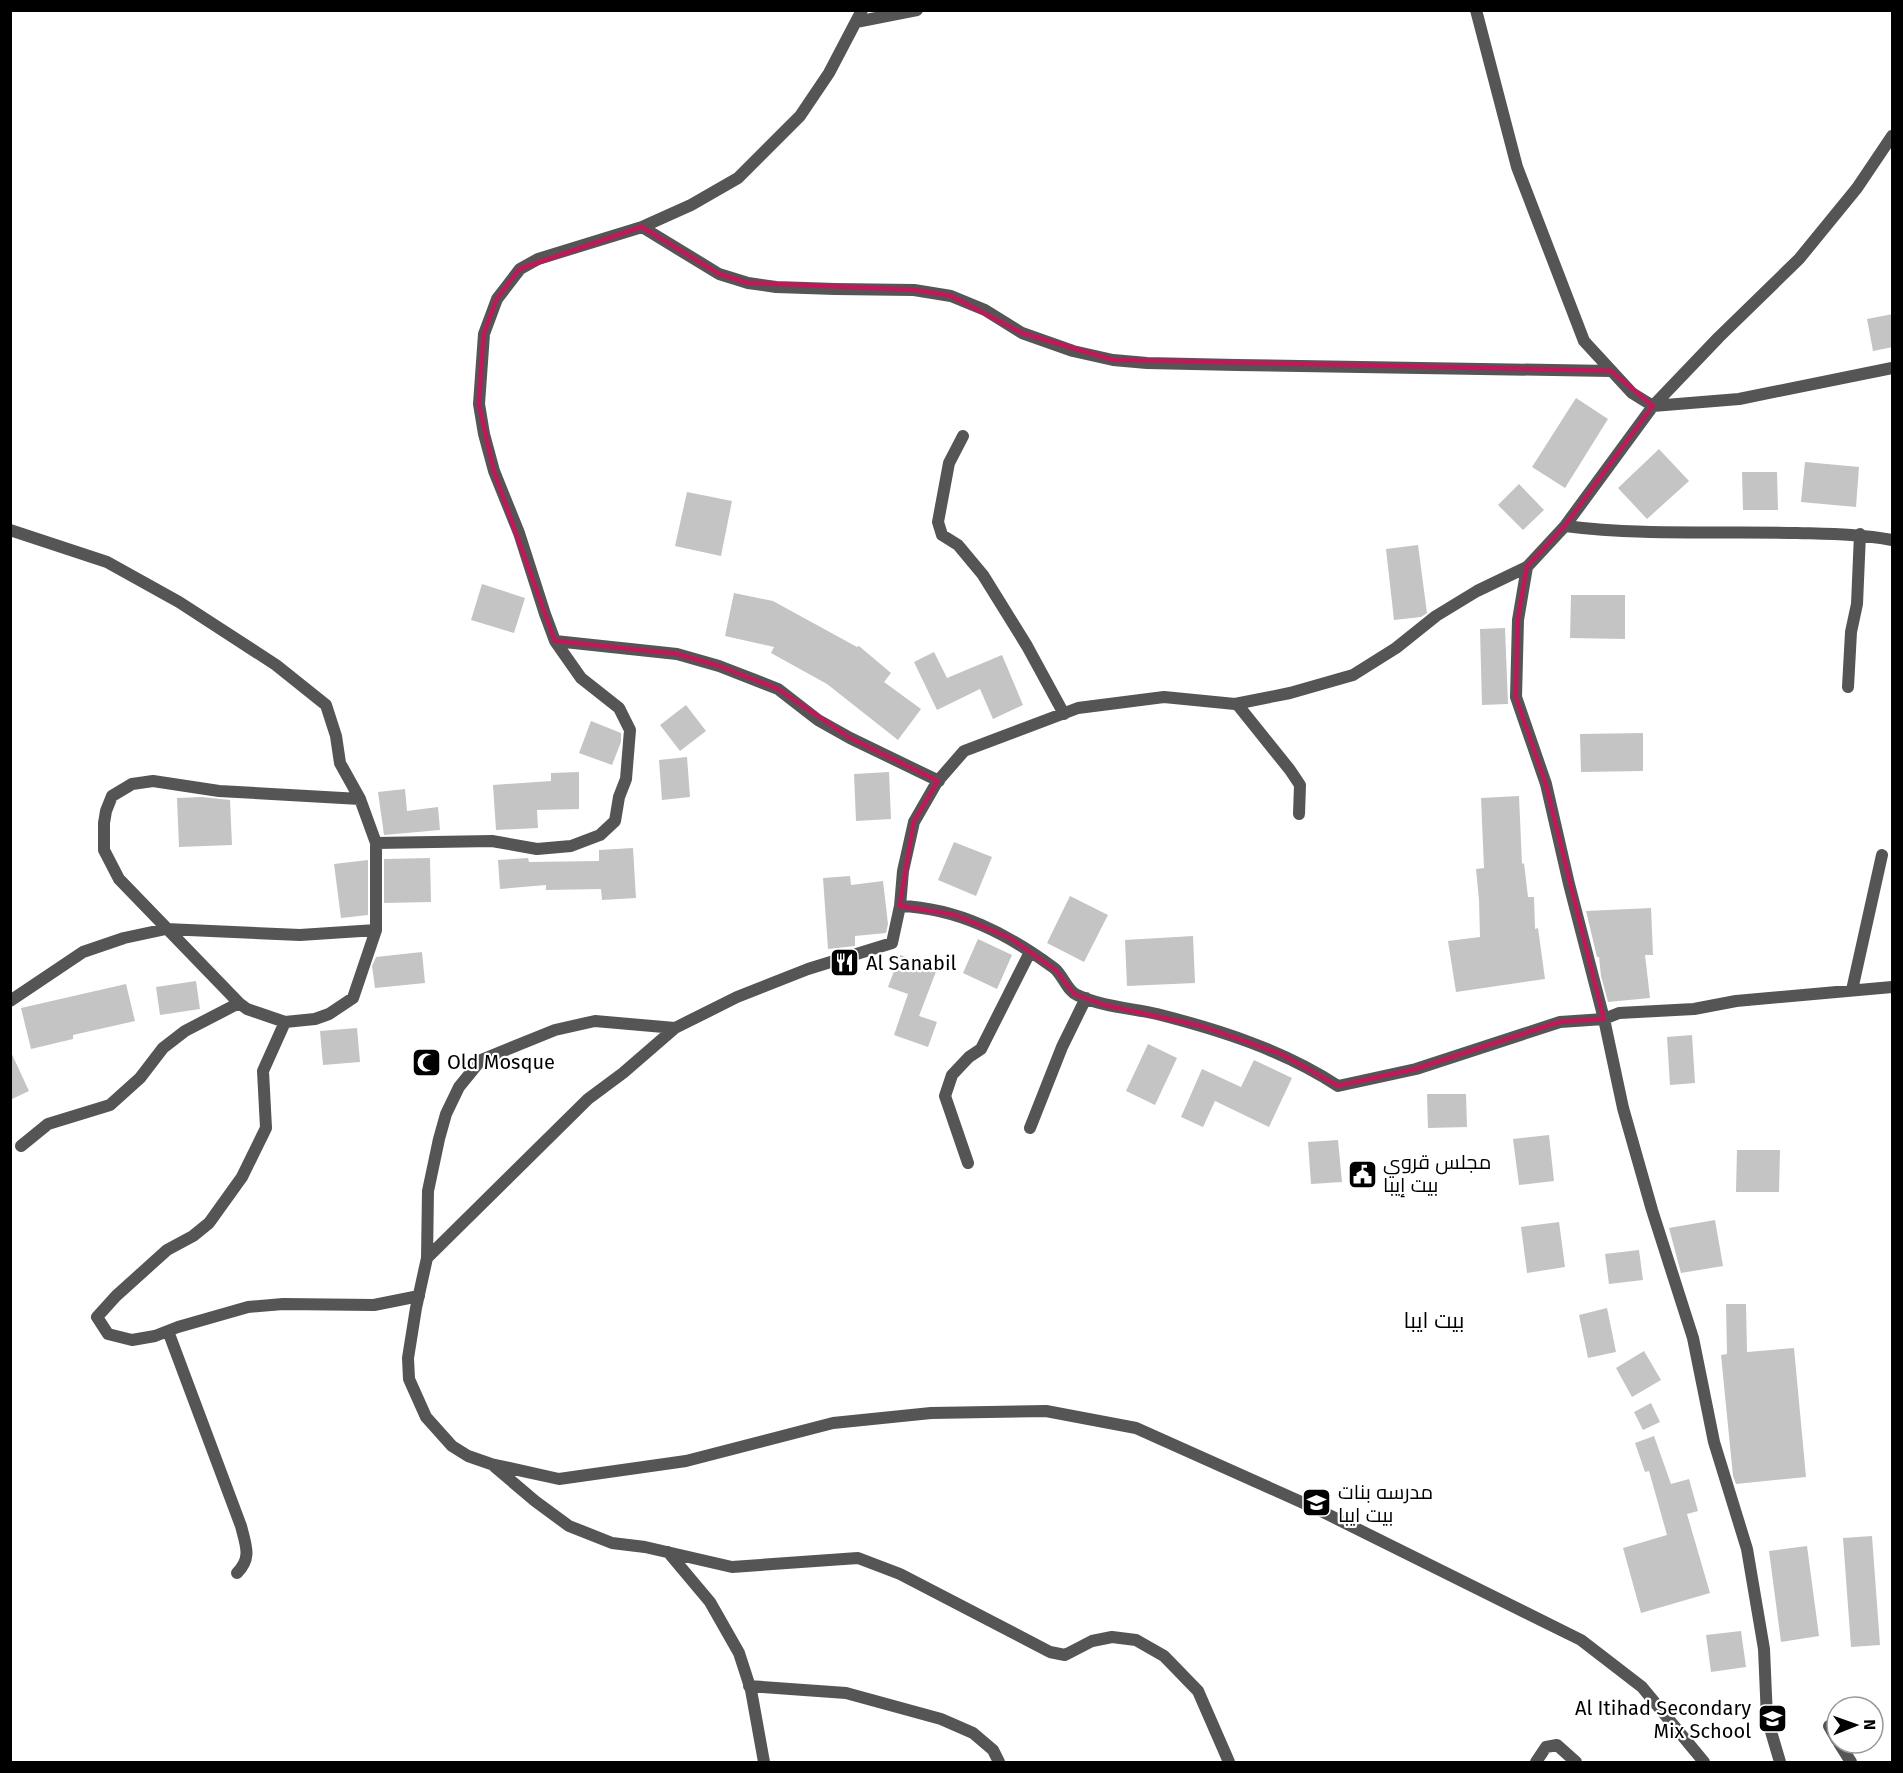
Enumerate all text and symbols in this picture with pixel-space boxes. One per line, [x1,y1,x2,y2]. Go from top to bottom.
restaurant icon: Al Sanabil [829,947,861,979]
place label: Al Sanabil [866,951,957,975]
mosque icon: Old Mosque [410,1046,442,1078]
place label: Old Mosque [447,1050,555,1074]
place label: مجلس قروي بيت إيبا [1383,1150,1491,1198]
public building icon: مجلس قروي بيت إيبا [1346,1158,1378,1190]
district label: بيت ايبا [1404,1307,1464,1334]
place label: مدرسه بنات بيت ايبا [1338,1480,1433,1527]
school or university icon: مدرسه بنات بيت ايبا [1301,1487,1333,1519]
north arrow [1825,1695,1885,1755]
place label: Al Itihad Secondary Mix School [1575,1696,1751,1743]
school or university icon: Al Itihad Secondary Mix School [1756,1703,1788,1735]
text: N [1860,1719,1879,1730]

